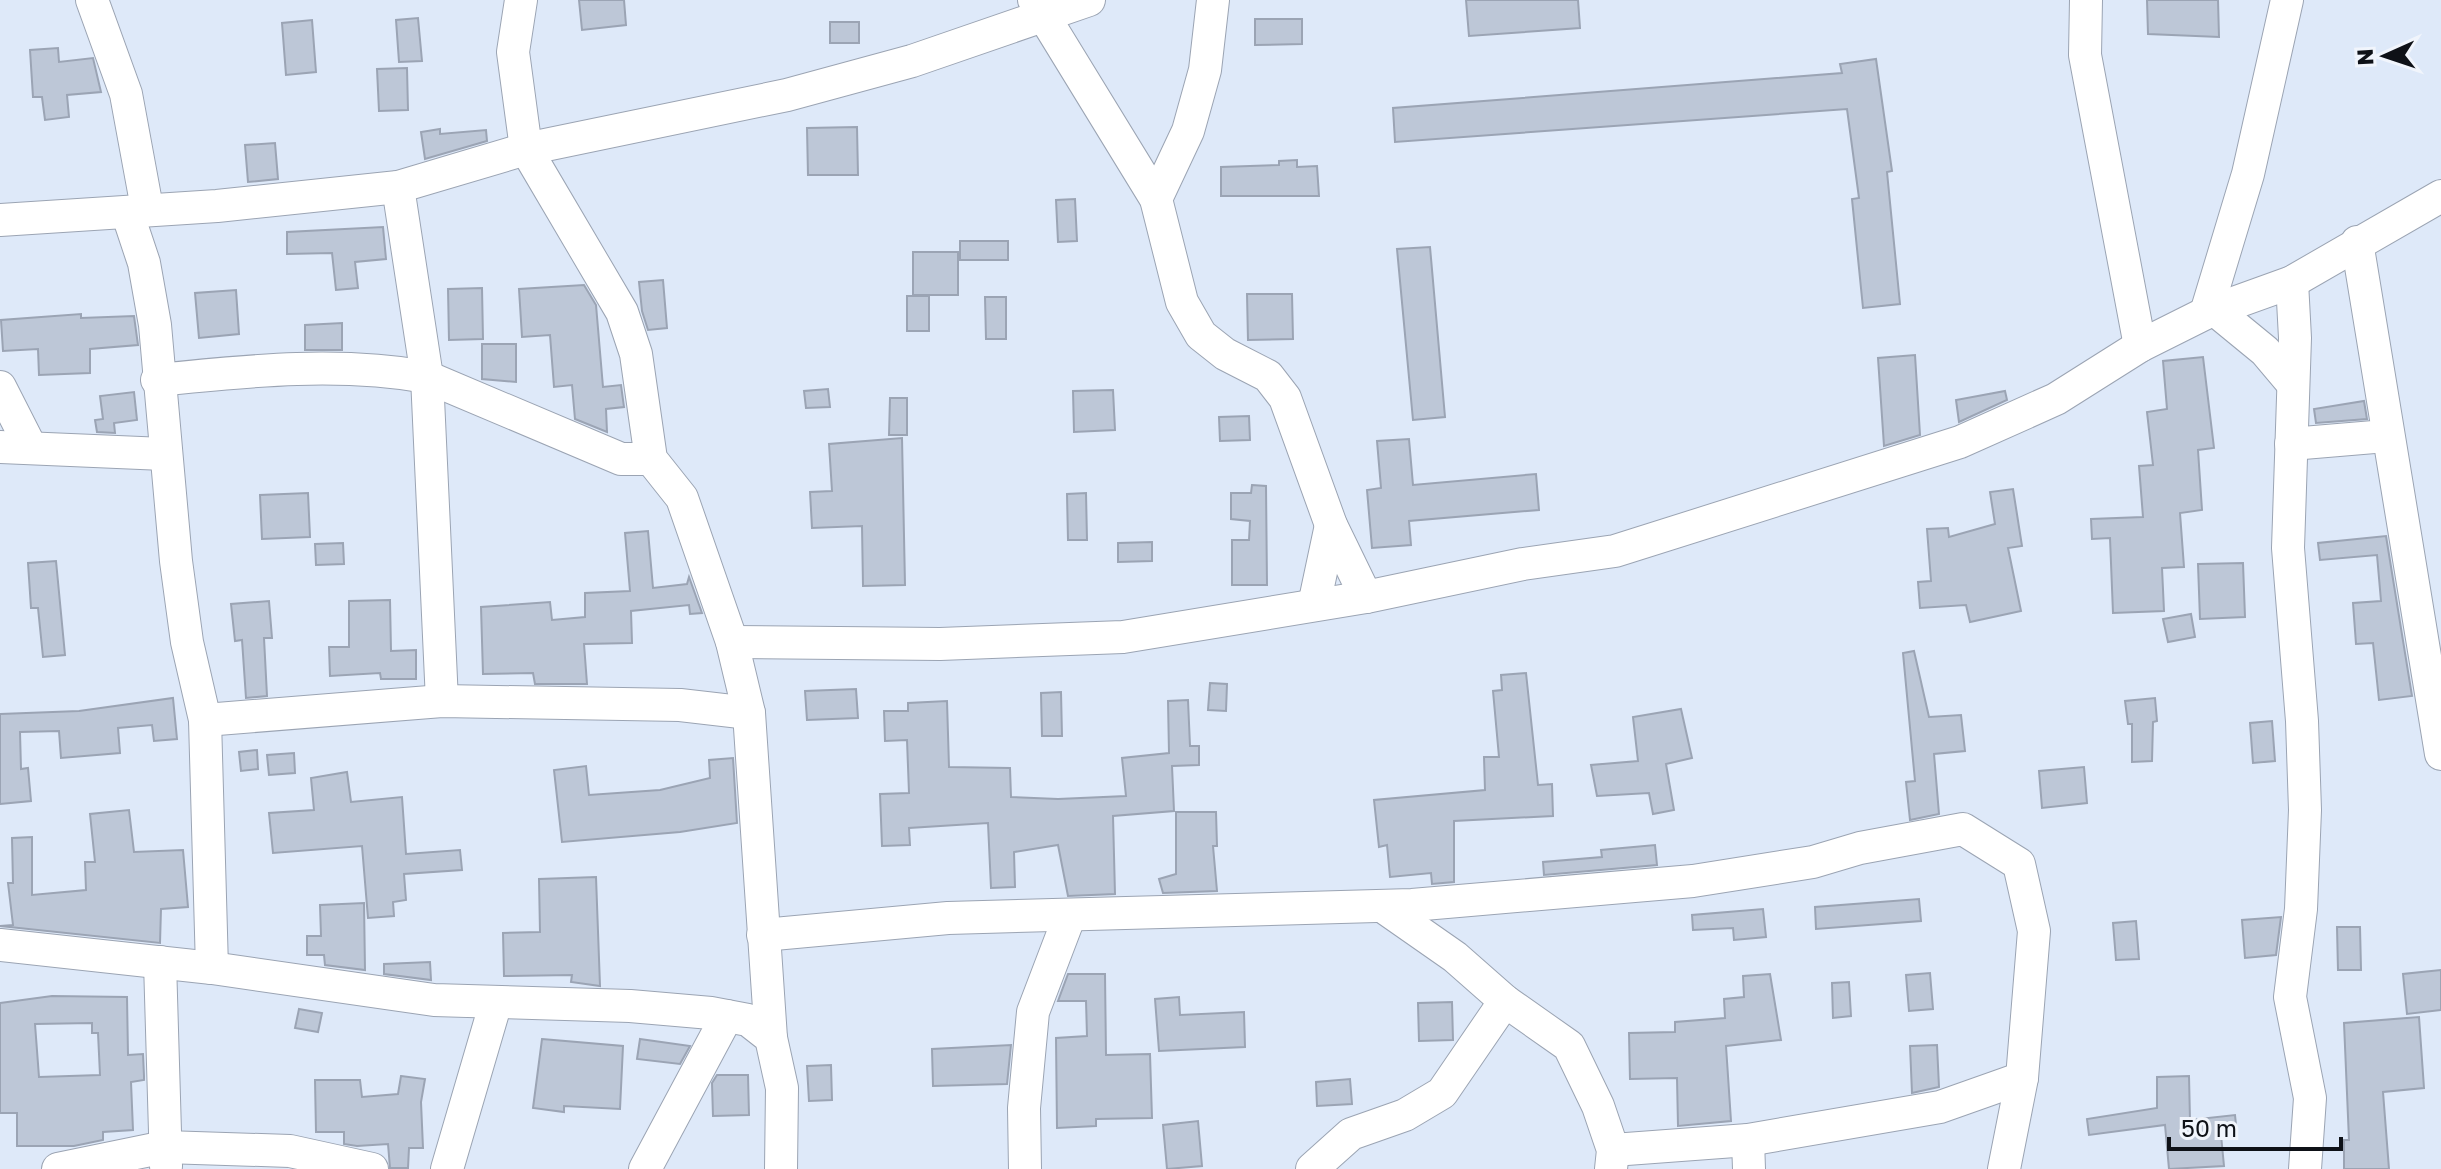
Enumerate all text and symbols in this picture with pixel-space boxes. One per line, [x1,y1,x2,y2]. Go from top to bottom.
north arrow [2345,16,2425,96]
text: N [2351,48,2378,66]
scale bar [2169,1101,2341,1151]
text: 50 m [2181,1113,2237,1142]

